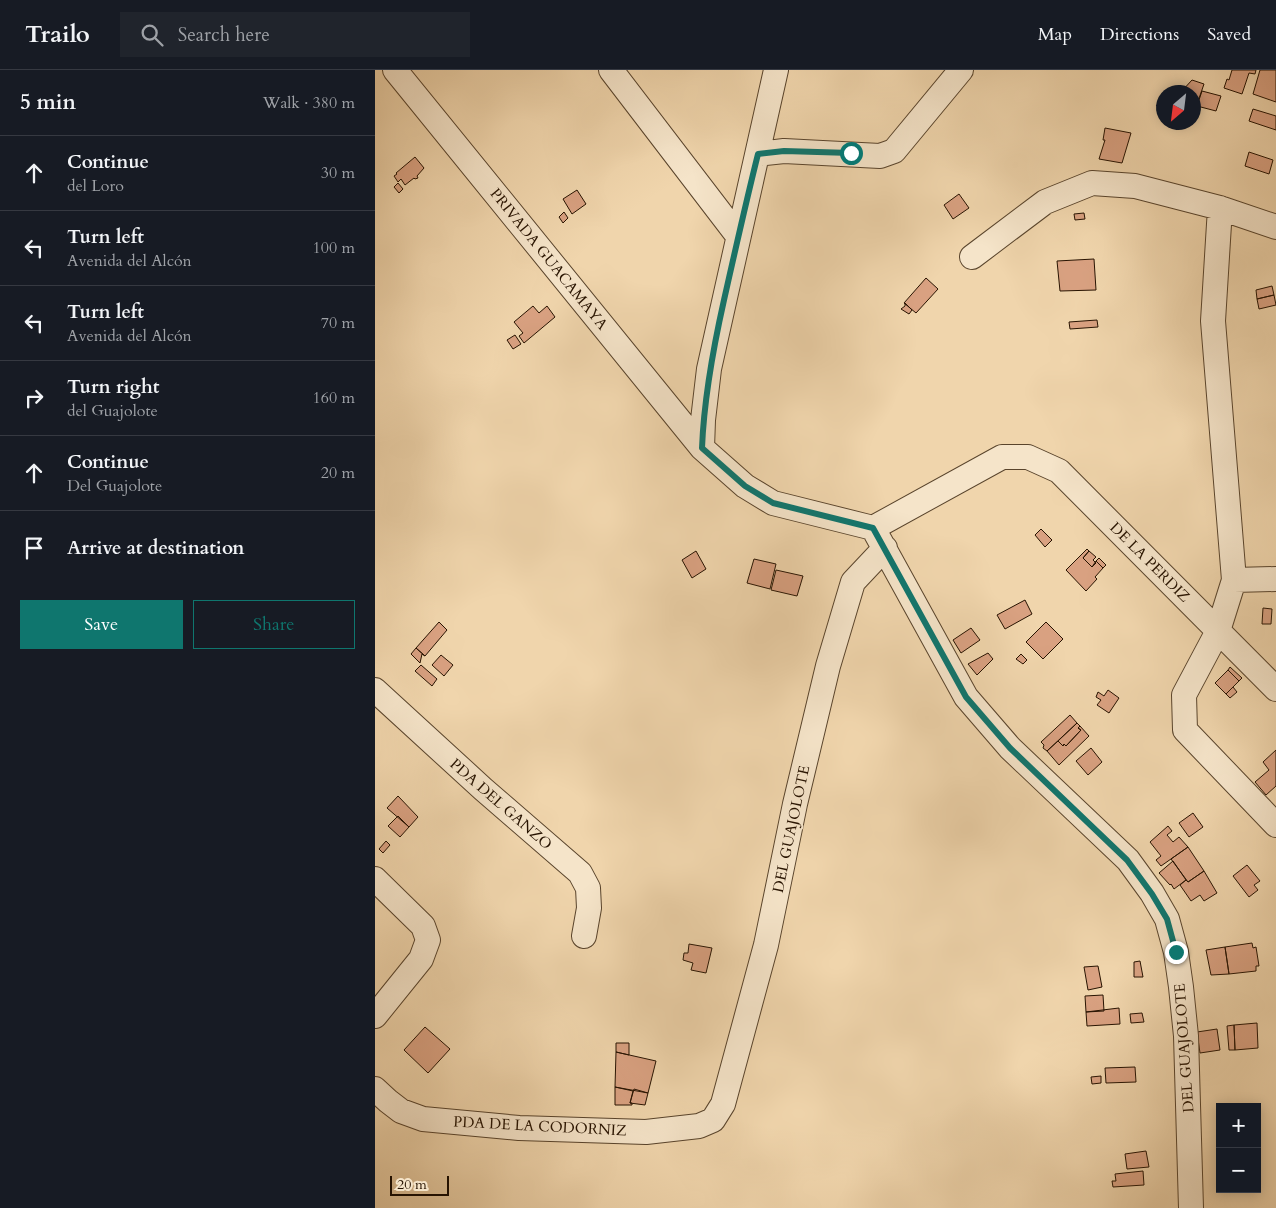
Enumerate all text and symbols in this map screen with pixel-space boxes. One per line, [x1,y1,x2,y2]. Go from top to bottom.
search box [120,12,470,57]
text: Trailo [25,18,90,51]
icon: search [138,21,166,49]
text: Search here [178,22,270,48]
text: Map [1038,22,1072,47]
text: Directions [1100,22,1179,47]
text: Saved [1207,22,1251,47]
north arrow [1156,85,1201,130]
text: 5 min [20,88,76,117]
text: Walk · 380 m [263,92,355,114]
route start [840,142,863,165]
text: Continue [67,149,149,175]
icon: ahead [20,159,48,187]
text: 30 m [321,162,355,184]
text: del Loro [67,175,124,197]
street label: PRIVADA GUACAMAYA [486,184,613,334]
text: Turn left [67,224,144,250]
icon: left [20,234,48,262]
text: 100 m [313,237,355,259]
text: Avenida del Alcón [67,250,192,272]
text: Turn left [67,299,144,325]
icon: left [20,309,48,337]
text: 70 m [321,312,355,334]
text: Avenida del Alcón [67,325,192,347]
text: Turn right [67,374,159,400]
icon: right [20,384,48,412]
text: 160 m [313,387,355,409]
text: del Guajolote [67,400,158,422]
text: Continue [67,449,149,475]
icon: ahead [20,459,48,487]
text: 20 m [321,462,355,484]
text: Del Guajolote [67,475,162,497]
street label: DE LA PERDIZ [1106,518,1194,606]
icon: arrive [20,534,48,562]
text: Arrive at destination [67,535,244,561]
button: Save [20,600,183,649]
button: Share [193,600,355,649]
street label: PDA DEL GANZO [446,754,556,854]
street label: DEL GUAJOLOTE [768,763,814,895]
route end [1165,941,1188,964]
street label: DEL GUAJOLOTE [1170,983,1198,1113]
map controls [1216,1103,1261,1193]
button: + [1216,1103,1261,1148]
street label: PDA DE LA CODORNIZ [453,1111,627,1141]
button: − [1216,1148,1261,1193]
scale bar [390,1173,449,1196]
text: 20 m [397,1175,427,1194]

